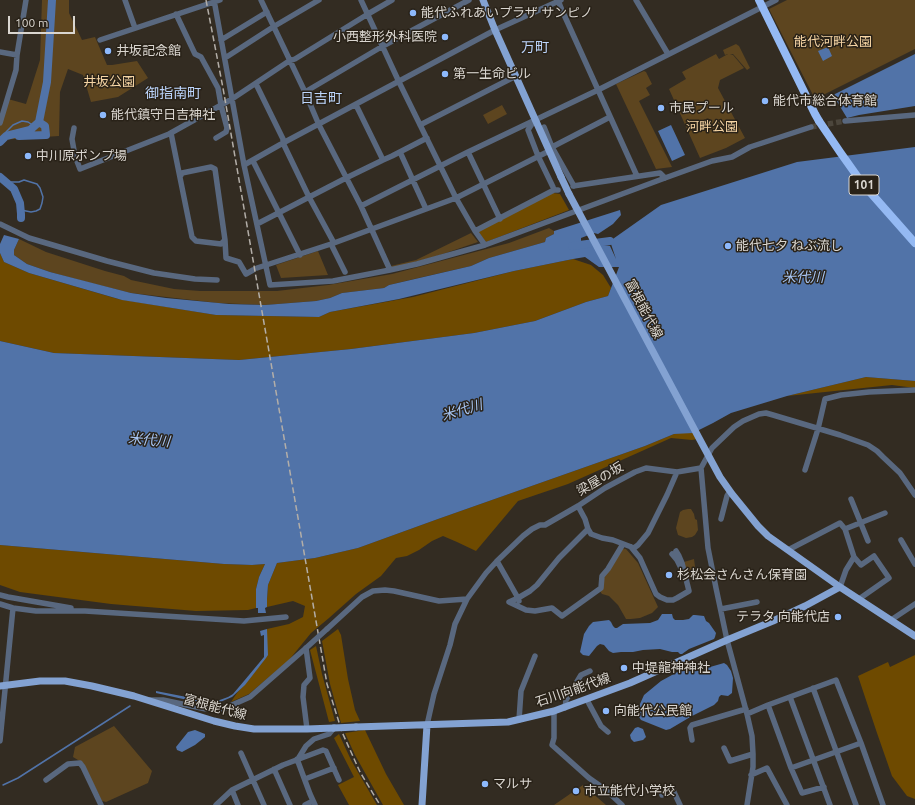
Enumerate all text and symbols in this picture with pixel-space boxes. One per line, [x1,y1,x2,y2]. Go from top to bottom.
place label: 能代ふれあいプラザ サンピノ [421,5,593,21]
scale bar [10,8,77,34]
marker: 能代ふれあいプラザ サンピノ [408,8,418,18]
text: 100 m [15,16,48,29]
place label: 小西整形外科医院 [333,29,437,45]
marker: 小西整形外科医院 [440,32,450,42]
park label: 能代河畔公園 [794,34,872,50]
district label: 万町 [521,39,549,55]
place label: 井坂記念館 [116,43,181,59]
marker: 井坂記念館 [103,46,113,56]
place label: 第一生命ビル [453,66,531,82]
marker: 第一生命ビル [440,69,450,79]
park label: 井坂公園 [83,74,135,90]
district label: 御指南町 [145,85,201,101]
district label: 日吉町 [300,90,342,106]
place label: 能代市総合体育館 [773,93,877,109]
marker: 能代市総合体育館 [760,96,770,106]
place label: 市民プール [669,100,734,116]
marker: 市民プール [656,103,666,113]
place label: 能代鎮守日吉神社 [111,107,215,123]
marker: 能代鎮守日吉神社 [98,110,108,120]
park label: 河畔公園 [686,119,738,135]
place label: 中川原ポンプ場 [36,148,127,164]
marker: 中川原ポンプ場 [23,151,33,161]
road number: 101 [849,175,879,195]
place label: 能代七夕 ねぶ流し [736,238,843,254]
marker: 能代七夕 ねぶ流し [723,241,733,251]
water label: 米代川 [782,269,824,285]
street label: 富根能代線 [622,277,666,341]
water label: 米代川 [439,396,485,424]
water label: 米代川 [127,430,171,450]
street label: 梁屋の坂 [574,459,626,499]
place label: 杉松会さんさん保育園 [677,567,807,583]
marker: 杉松会さんさん保育園 [664,570,674,580]
place label: テラタ 向能代店 [736,609,830,625]
marker: テラタ 向能代店 [833,612,843,622]
place label: 中堤龍神神社 [632,660,710,676]
marker: 中堤龍神神社 [619,663,629,673]
street label: 石川向能代線 [534,670,612,710]
street label: 富根能代線 [182,691,248,723]
place label: 向能代公民館 [614,703,692,719]
marker: 向能代公民館 [601,706,611,716]
place label: マルサ [493,776,532,792]
marker: マルサ [480,779,490,789]
place label: 市立能代小学校 [584,783,675,799]
marker: 市立能代小学校 [571,786,581,796]

